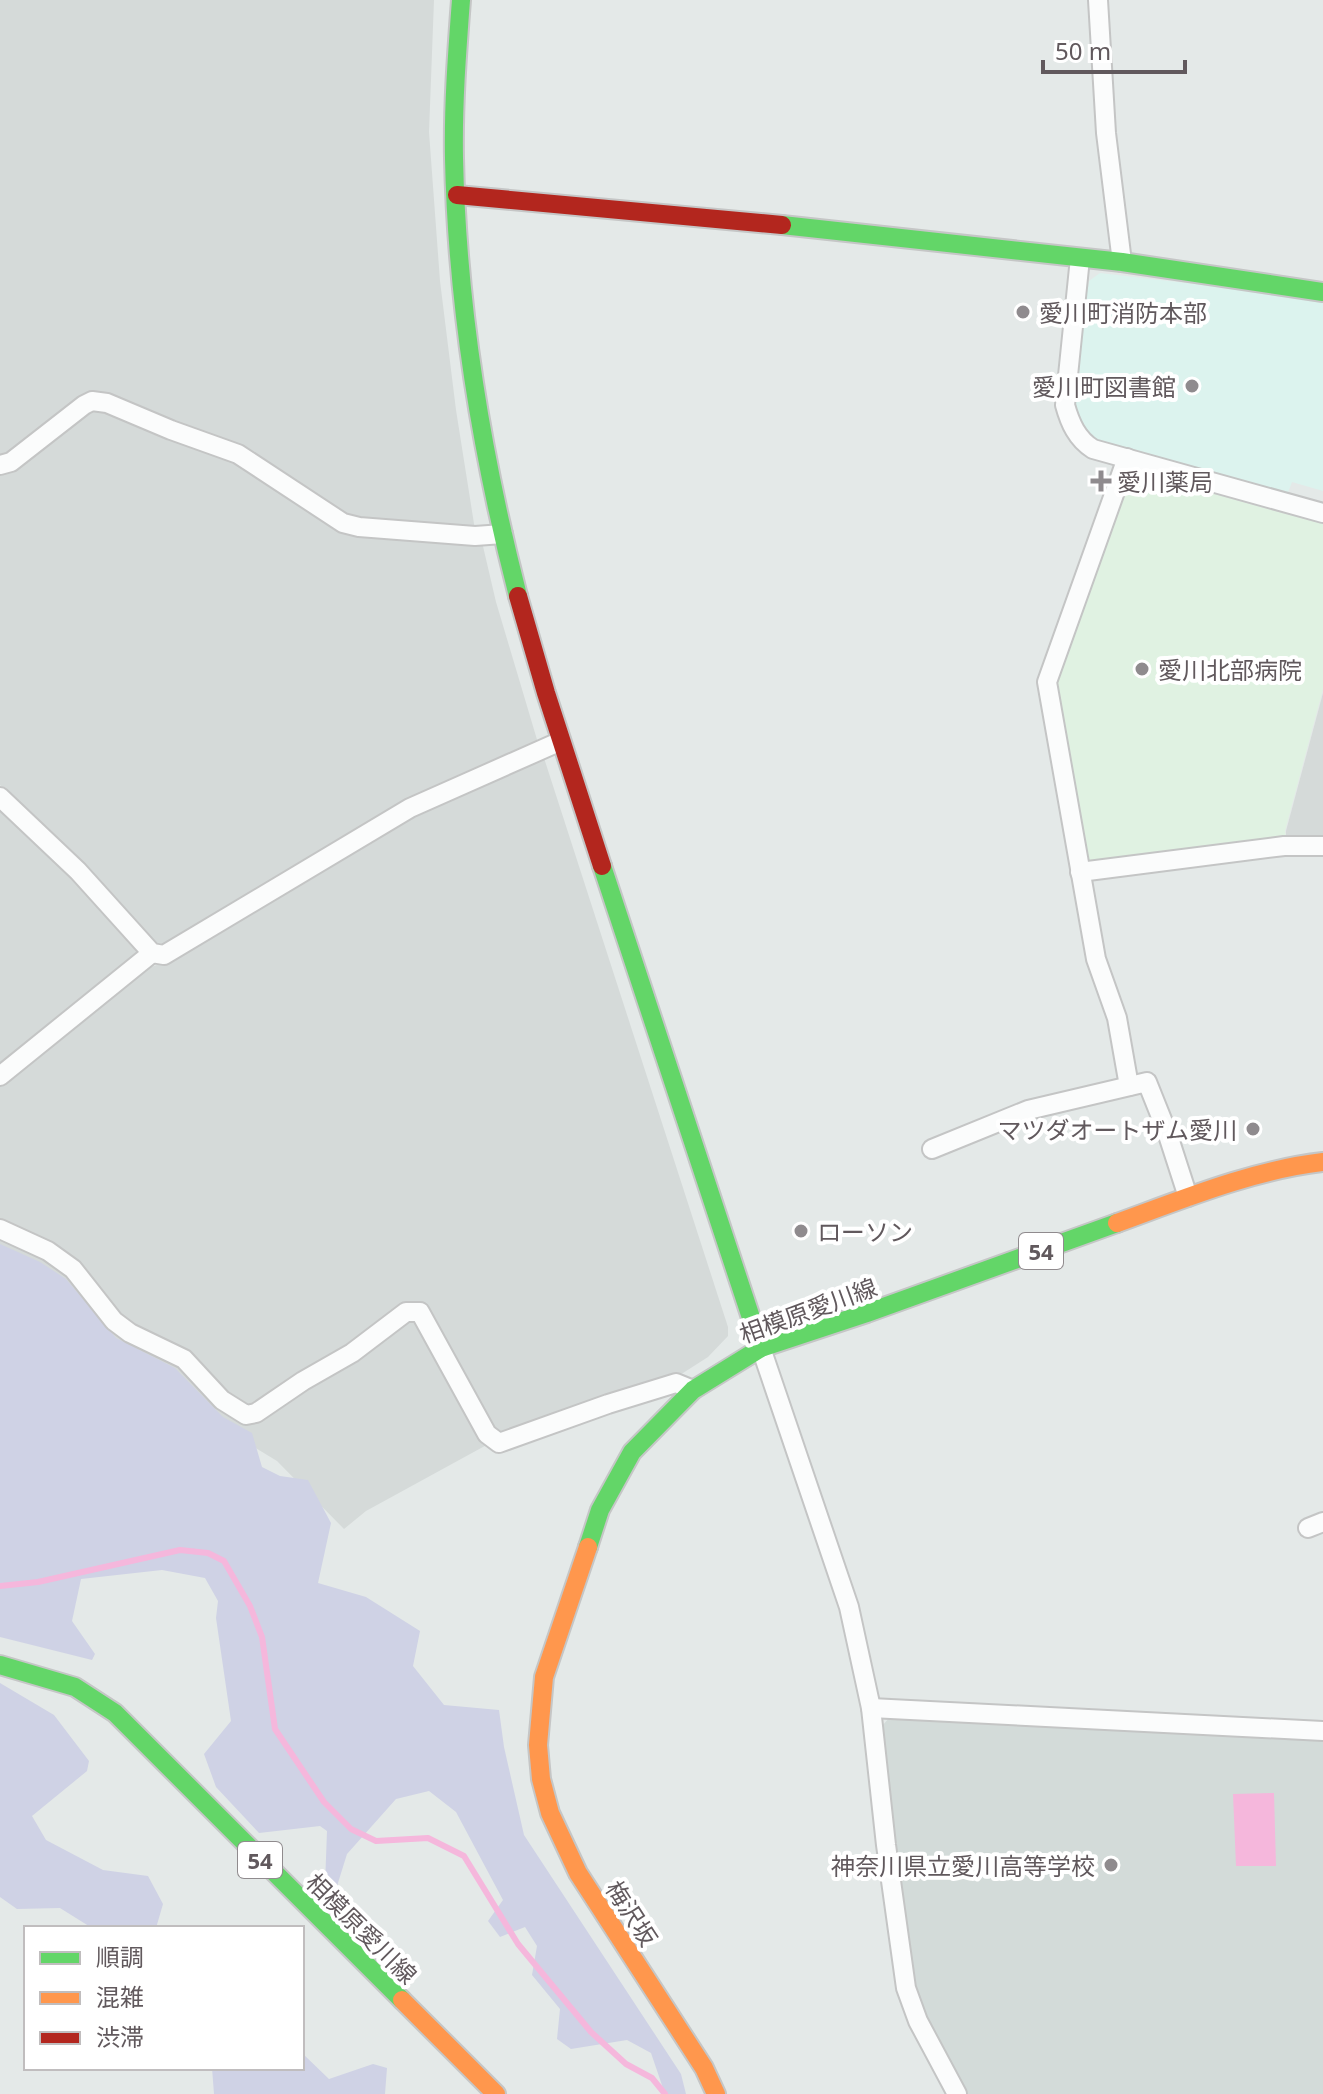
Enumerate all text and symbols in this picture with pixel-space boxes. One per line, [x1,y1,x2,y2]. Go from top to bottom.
scale bar [1043,24,1185,74]
text: 50 m [1055,34,1111,67]
place label: 愛川町消防本部 [1039,296,1207,329]
marker: 愛川町消防本部 [1014,303,1032,321]
place label: 愛川町図書館 [1032,370,1176,403]
marker: 愛川町図書館 [1183,377,1201,395]
place label: 愛川薬局 [1117,465,1213,498]
marker: 愛川薬局 [1092,472,1110,490]
place label: 愛川北部病院 [1158,653,1302,686]
marker: 愛川北部病院 [1133,660,1151,678]
place label: マツダオートザム愛川 [997,1113,1237,1146]
marker: マツダオートザム愛川 [1244,1120,1262,1138]
place label: ローソン [817,1215,913,1248]
marker: ローソン [792,1222,810,1240]
road number: 54 [1019,1233,1063,1269]
street label: 相模原愛川線 [735,1270,881,1350]
road number: 54 [238,1842,282,1878]
place label: 神奈川県立愛川高等学校 [831,1849,1095,1882]
marker: 神奈川県立愛川高等学校 [1102,1856,1120,1874]
street label: 相模原愛川線 [299,1865,425,1991]
street label: 梅沢坂 [599,1874,665,1952]
legend [24,1926,304,2070]
text: 順調 [96,1940,144,1973]
text: 混雑 [96,1980,144,2013]
text: 渋滞 [96,2020,144,2053]

